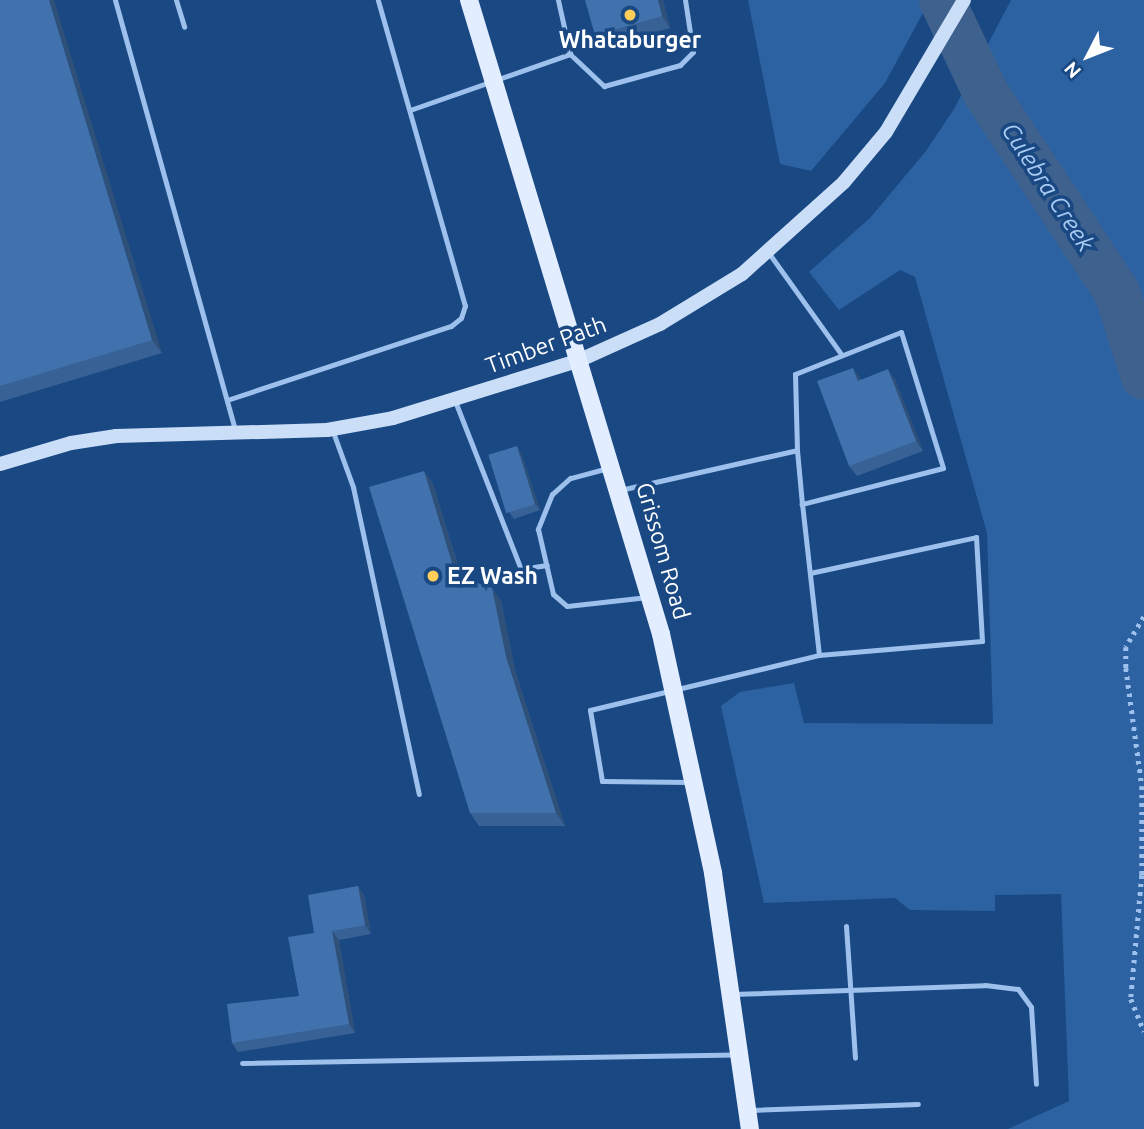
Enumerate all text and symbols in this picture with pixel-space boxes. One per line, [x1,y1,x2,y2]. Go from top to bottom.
marker: Whataburger [622,7,638,23]
north arrow [1053,21,1123,91]
place label: Whataburger [559,26,701,54]
text: N [1059,57,1085,83]
water label: Culebra Creek [996,117,1100,257]
street label: Timber Path [482,310,610,380]
street label: Grissom Road [630,479,696,623]
place label: EZ Wash [447,562,538,590]
marker: EZ Wash [425,568,441,584]

